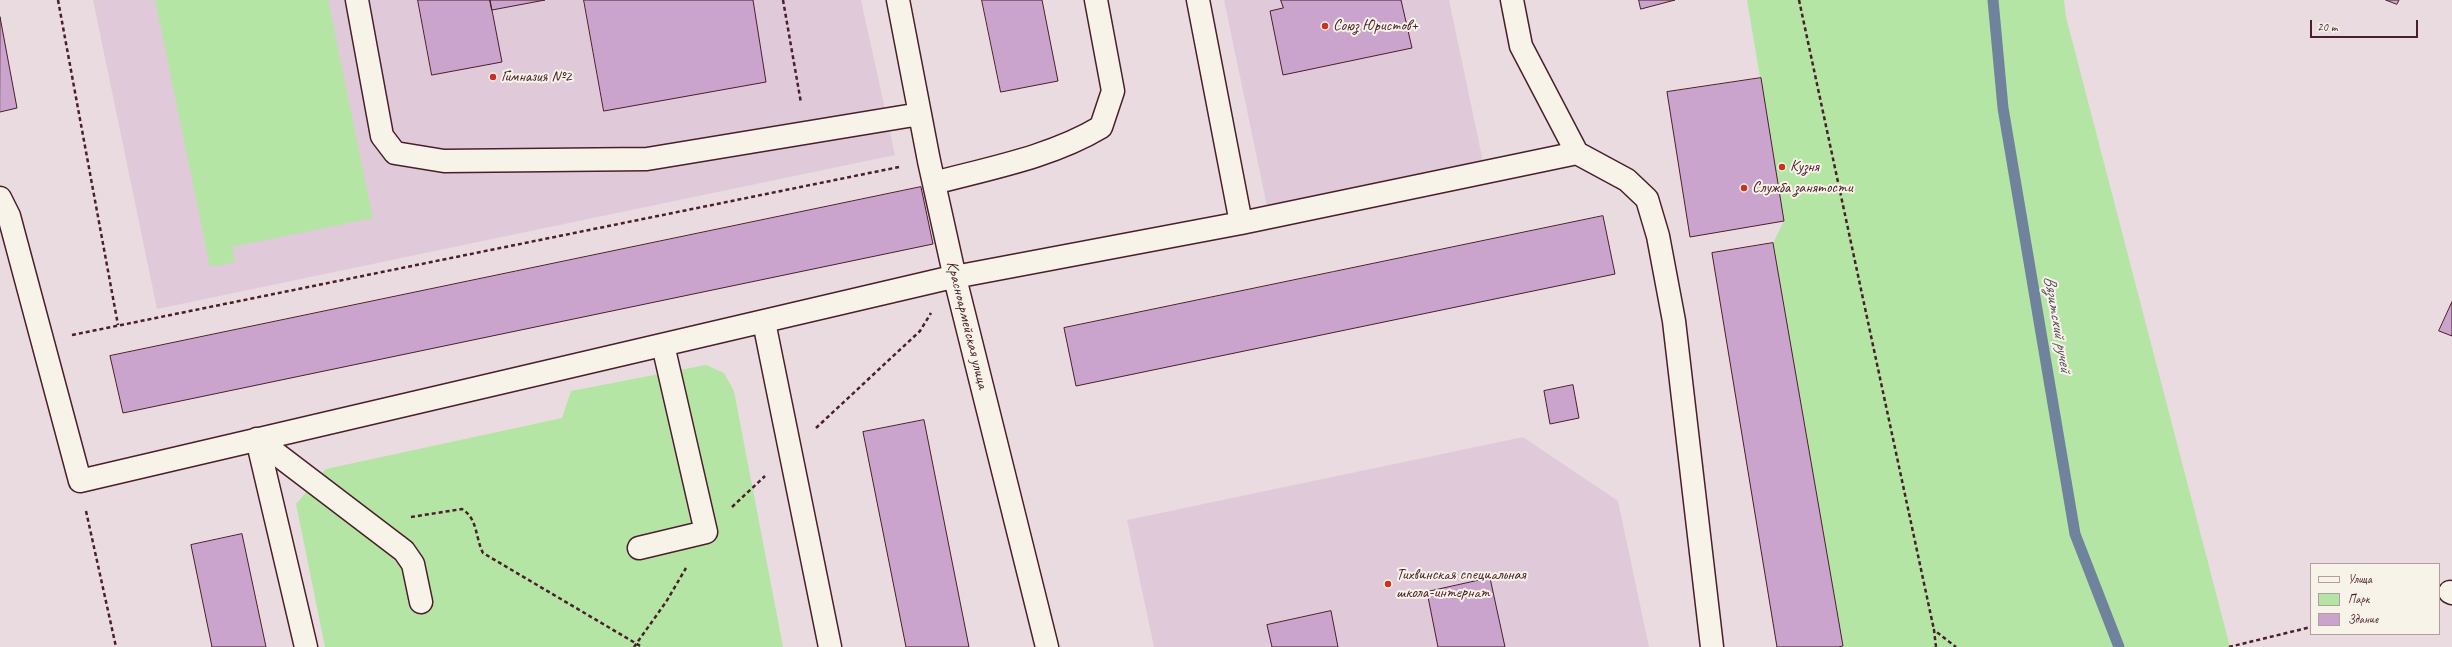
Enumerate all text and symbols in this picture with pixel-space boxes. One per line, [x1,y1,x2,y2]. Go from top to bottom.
scale bar [2312,12,2420,38]
place label: Союз Юристов+ [1333,16,1418,36]
text: 20 m [2317,19,2337,35]
marker: Союз Юристов+ [1320,21,1330,31]
place label: Гимназия №2 [501,67,572,87]
marker: Гимназия №2 [488,72,498,82]
place label: Кузня [1790,157,1819,177]
marker: Кузня [1777,162,1787,172]
place label: Служба занятости [1752,178,1853,198]
marker: Служба занятости [1739,183,1749,193]
street label: Красноармейская улица [942,259,992,391]
water label: Вязитский ручей [2039,274,2075,374]
legend [2310,563,2440,635]
place label: Тихвинская специальная школа-интернат [1396,565,1526,603]
text: Улица [2348,571,2372,587]
marker: Тихвинская специальная школа-интернат [1383,579,1393,589]
text: Парк [2348,591,2369,607]
text: Здание [2348,611,2378,627]

